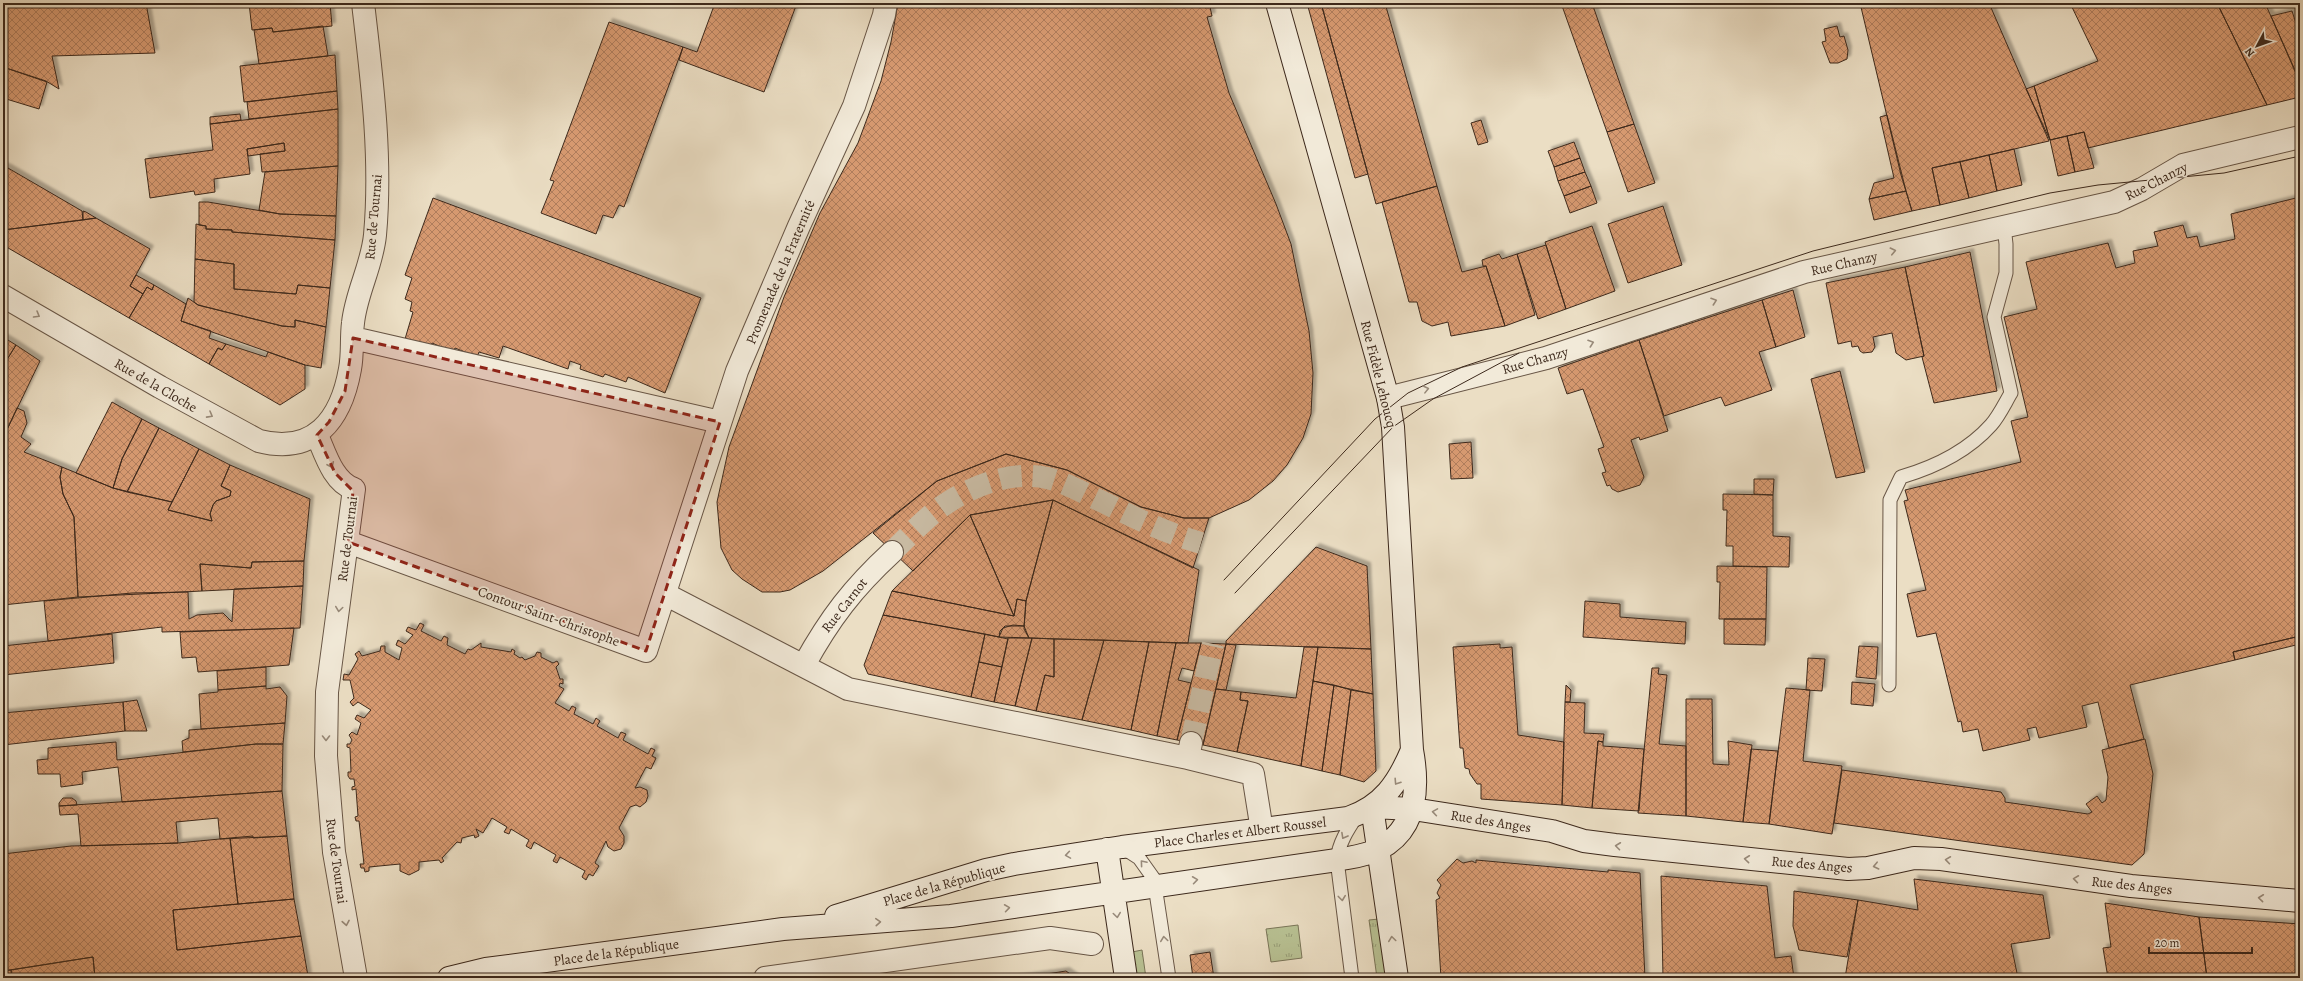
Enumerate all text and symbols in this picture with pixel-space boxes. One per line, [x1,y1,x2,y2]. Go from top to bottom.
north arrow [2237,26,2277,66]
text: N [2242,44,2258,60]
street label: Rue Chanzy [2122,157,2191,205]
street label: Rue de Tournai [360,173,387,261]
street label: Promenade de la Fraternité [741,197,820,347]
street label: Rue Chanzy [1809,246,1880,280]
one-way arrow [1890,248,1897,256]
one-way arrow [1711,297,1718,306]
one-way arrow [33,311,40,318]
street label: Rue Fidèle Lehoucq [1356,318,1401,430]
one-way arrow [1588,339,1595,348]
street label: Rue Chanzy [1500,342,1571,379]
street label: Rue de la Cloche [111,354,201,417]
one-way arrow [1423,386,1429,394]
one-way arrow [206,411,213,418]
one-way arrow [326,461,334,469]
street label: Rue de Tournai [333,495,362,583]
street label: Rue Carnot [817,574,872,637]
street label: Contour Saint-Christophe [475,582,622,651]
one-way arrow [335,606,344,612]
one-way arrow [322,735,330,741]
one-way arrow [1394,778,1402,785]
street label: Rue des Anges [1449,806,1533,837]
one-way arrow [1432,808,1438,817]
street label: Place Charles et Albert Roussel [1153,812,1328,852]
street label: Rue de Tournai [321,817,352,905]
one-way arrow [1342,832,1349,839]
one-way arrow [1615,841,1621,850]
one-way arrow [1065,850,1072,859]
street label: Rue des Anges [1771,851,1853,878]
one-way arrow [1744,855,1750,864]
one-way arrow [1944,856,1951,865]
street label: Place de la République [881,858,1008,911]
one-way arrow [1141,860,1148,868]
one-way arrow [1873,861,1879,869]
street label: Rue des Anges [2090,872,2173,899]
one-way arrow [2073,875,2079,884]
one-way arrow [1192,876,1198,885]
one-way arrow [2258,894,2264,903]
one-way arrow [1337,895,1346,901]
one-way arrow [1004,904,1010,913]
one-way arrow [1112,912,1121,918]
one-way arrow [874,917,881,926]
one-way arrow [341,919,350,926]
scale bar [2149,929,2252,955]
street label: Place de la République [552,934,680,971]
text: 20 m [2155,935,2179,951]
one-way arrow [1159,936,1168,942]
one-way arrow [1388,936,1397,942]

